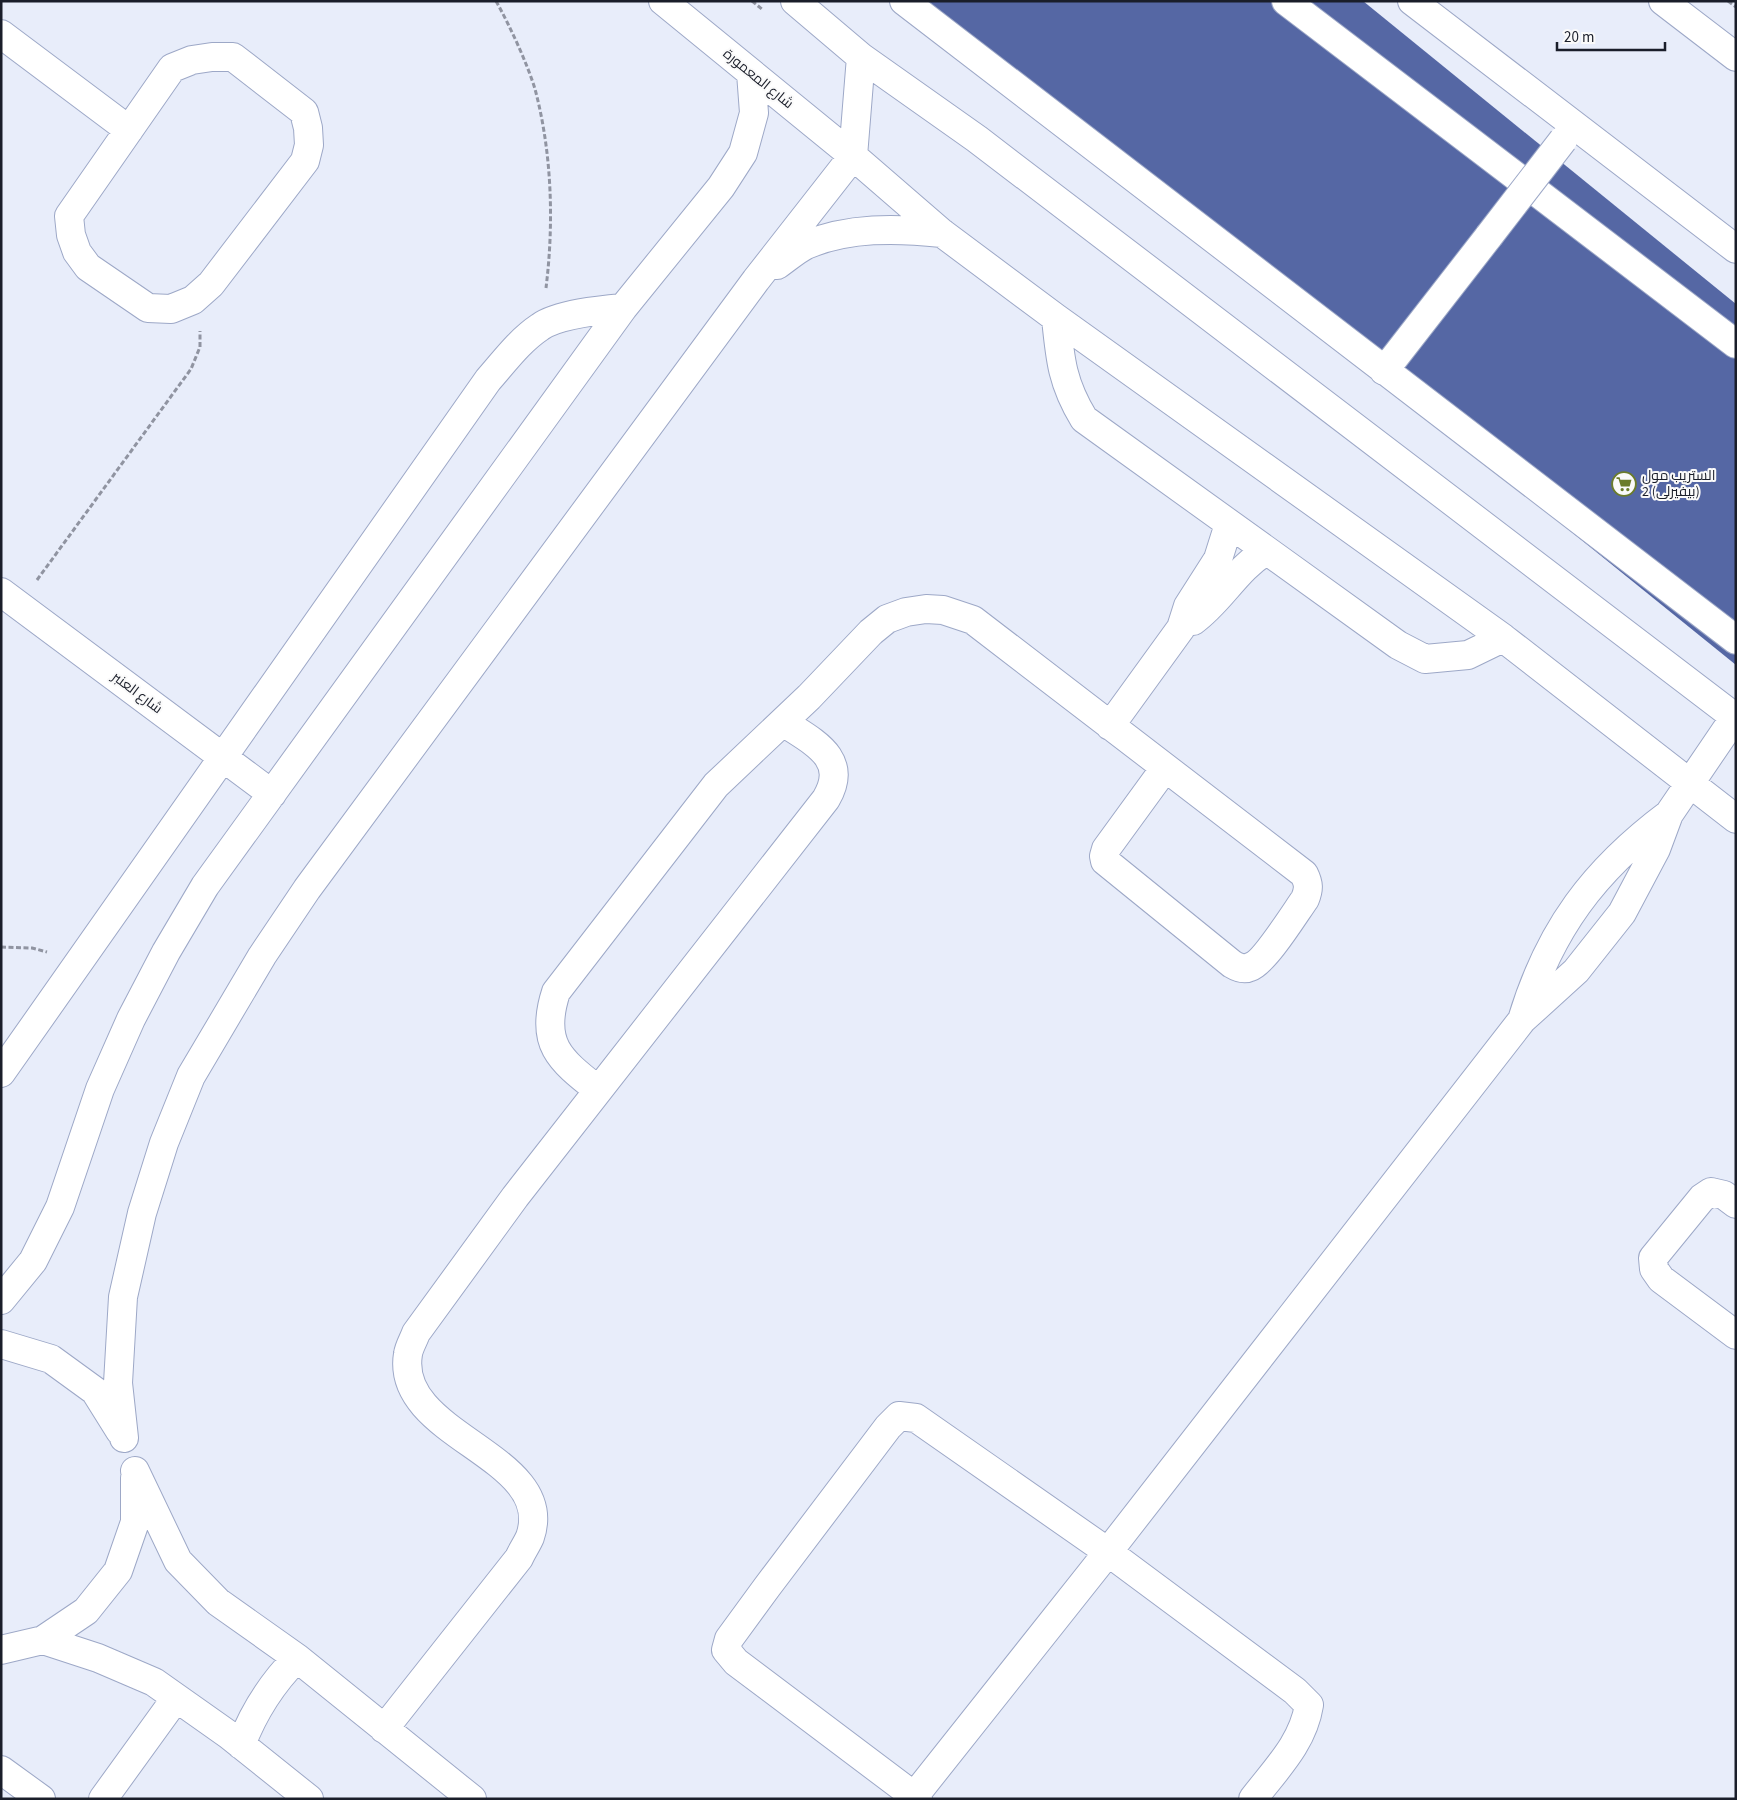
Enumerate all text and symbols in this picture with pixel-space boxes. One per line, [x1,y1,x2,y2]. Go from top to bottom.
scale bar [1557,20,1664,52]
text: 20 m [1564,27,1594,48]
street label: شارع المعمورة [719,44,797,114]
place label: الستريب مول 2 (بيفيرلى) [1642,466,1715,502]
supermarket icon: الستريب مول 2 (بيفيرلى) [1611,471,1637,497]
street label: شارع العنبر [107,667,167,719]

